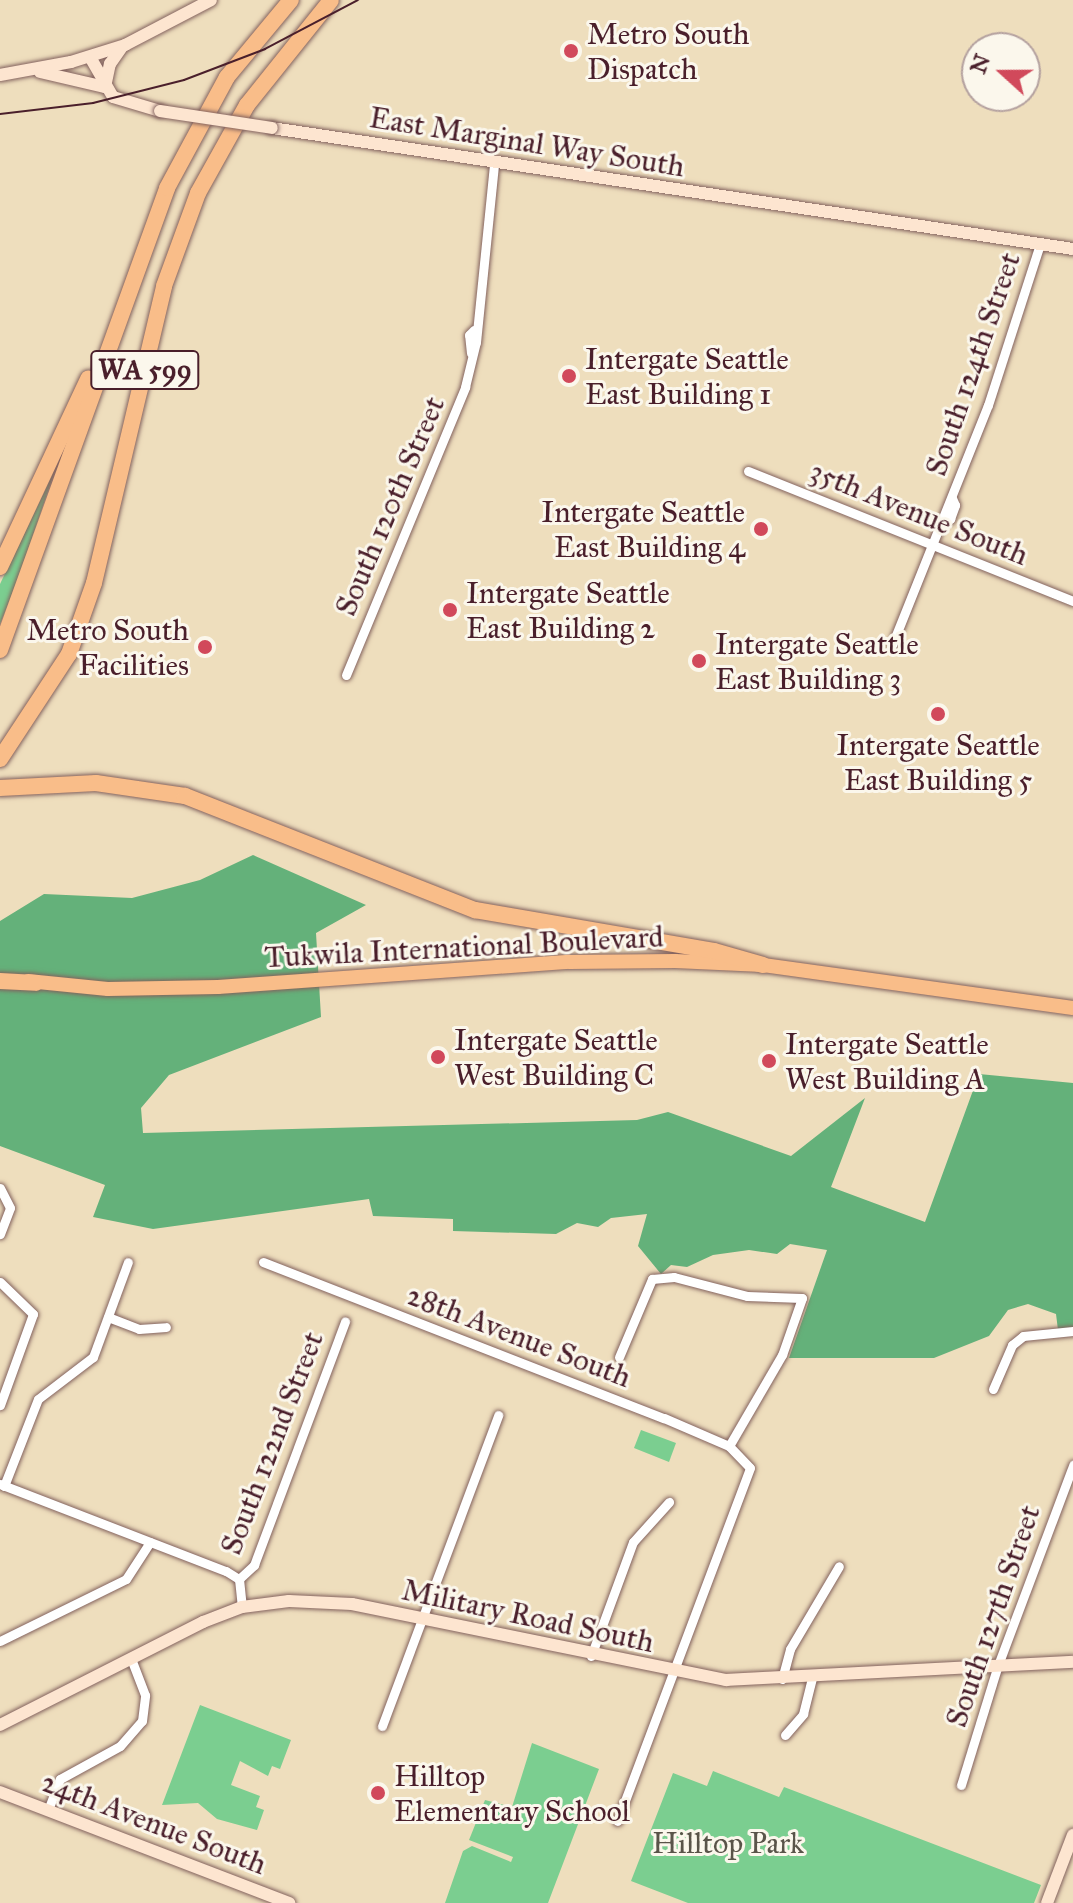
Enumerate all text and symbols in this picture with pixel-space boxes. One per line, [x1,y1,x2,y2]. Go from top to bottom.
place label: Metro South Dispatch [587,16,750,86]
north arrow [961,32,1041,112]
marker: Metro South Dispatch [562,42,580,60]
text: N [964,50,996,77]
street label: East Marginal Way South [367,99,687,185]
street label: South 124th Street [918,248,1028,480]
place label: Intergate Seattle East Building 1 [585,341,789,412]
road number: WA 599 [89,346,201,394]
marker: Intergate Seattle East Building 1 [560,367,578,385]
street label: South 120th Street [328,391,452,621]
street label: 35th Avenue South [805,453,1033,573]
place label: Intergate Seattle East Building 4 [541,494,745,564]
marker: Intergate Seattle East Building 4 [752,520,770,538]
place label: Intergate Seattle East Building 2 [466,575,670,646]
marker: Intergate Seattle East Building 2 [441,601,459,619]
place label: Metro South Facilities [26,612,189,682]
place label: Intergate Seattle East Building 3 [715,626,919,696]
marker: Metro South Facilities [196,638,214,656]
marker: Intergate Seattle East Building 3 [690,652,708,670]
marker: Intergate Seattle East Building 5 [929,705,947,723]
place label: Intergate Seattle East Building 5 [836,727,1040,798]
street label: Tukwila International Boulevard [264,919,664,975]
place label: Intergate Seattle West Building C [454,1022,658,1092]
place label: Intergate Seattle West Building A [785,1026,989,1096]
marker: Intergate Seattle West Building C [429,1048,447,1066]
marker: Intergate Seattle West Building A [760,1052,778,1070]
street label: 28th Avenue South [402,1277,636,1395]
street label: South 122nd Street [213,1326,331,1560]
street label: South 127th Street [938,1500,1048,1732]
street label: Military Road South [399,1572,657,1660]
place label: Hilltop Elementary School [394,1758,630,1828]
street label: 24th Avenue South [37,1764,271,1882]
marker: Hilltop Elementary School [369,1784,387,1802]
park label: Hilltop Park [652,1825,804,1861]

